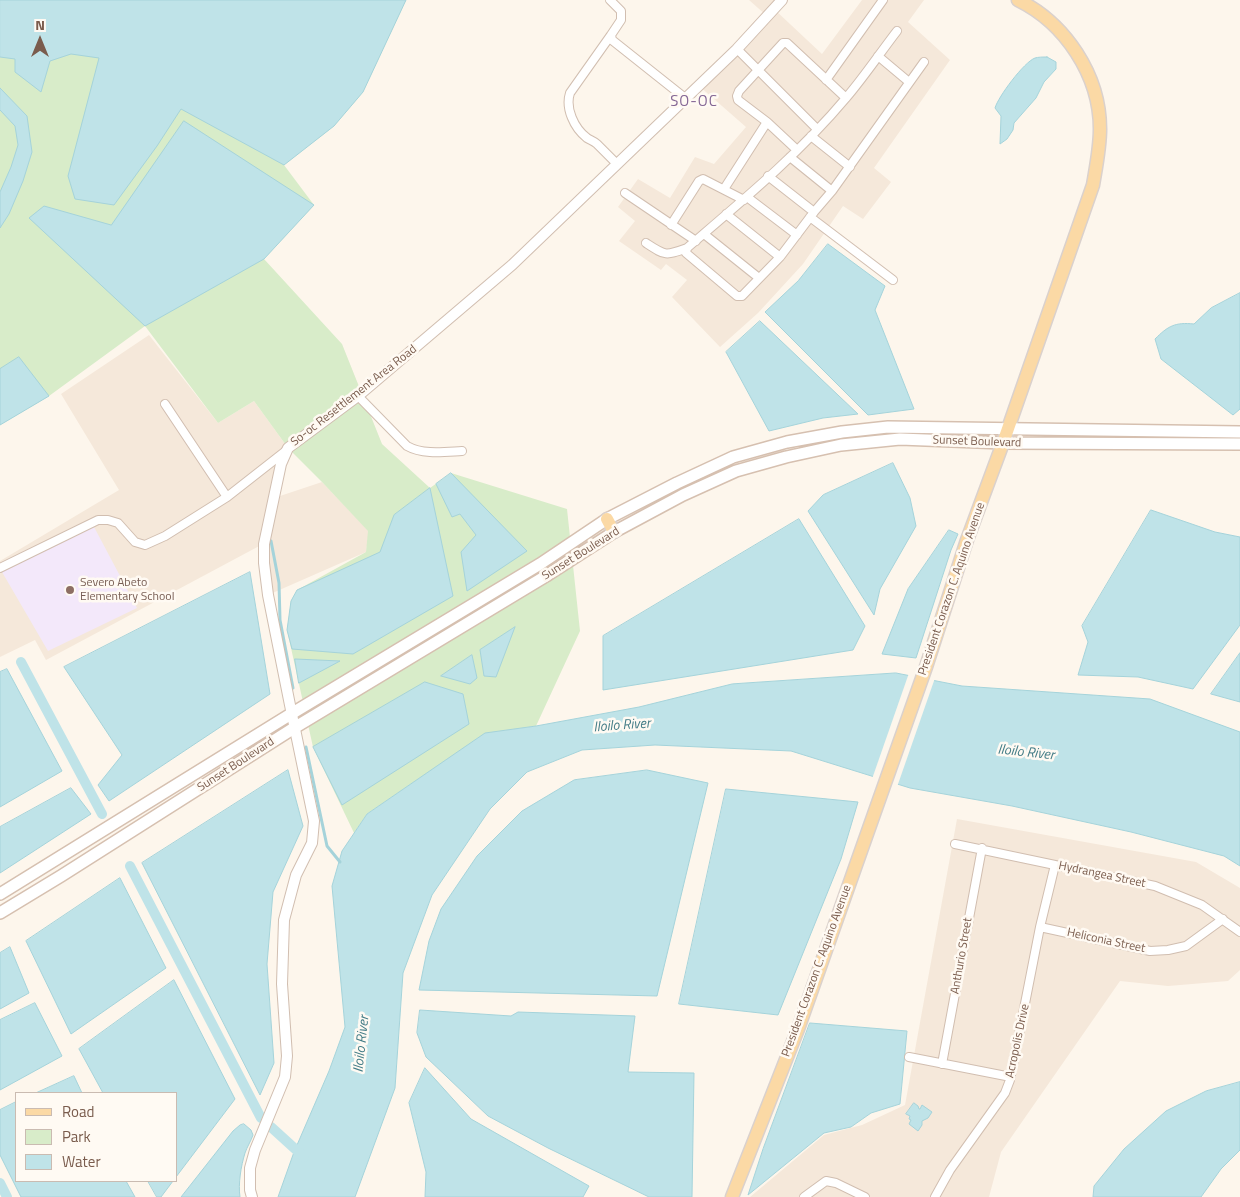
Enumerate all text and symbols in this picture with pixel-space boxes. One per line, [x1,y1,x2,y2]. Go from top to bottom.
text: N [35,14,45,35]
north arrow [15,15,65,65]
district label: SO-OC [670,93,718,111]
street label: So-oc Resettlement Area Road [288,342,420,450]
street label: Sunset Boulevard [932,433,1022,451]
street label: President Corazon C. Aquino Avenue [916,501,988,677]
street label: Sunset Boulevard [540,524,622,584]
place label: Severo Abeto Elementary School [80,576,174,604]
marker: Severo Abeto Elementary School [64,584,76,596]
water label: Iloilo River [593,716,651,736]
street label: Sunset Boulevard [195,735,277,795]
water label: Iloilo River [997,742,1055,764]
street label: Hydrangea Street [1057,859,1147,891]
street label: President Corazon C. Aquino Avenue [779,883,855,1059]
street label: Anthurio Street [948,917,976,995]
street label: Heliconia Street [1066,926,1146,956]
street label: Acropolis Drive [1003,1003,1033,1079]
water label: Iloilo River [351,1015,373,1073]
legend [15,1092,178,1182]
text: Road [62,1100,94,1123]
text: Park [62,1125,91,1148]
text: Water [62,1150,101,1173]

